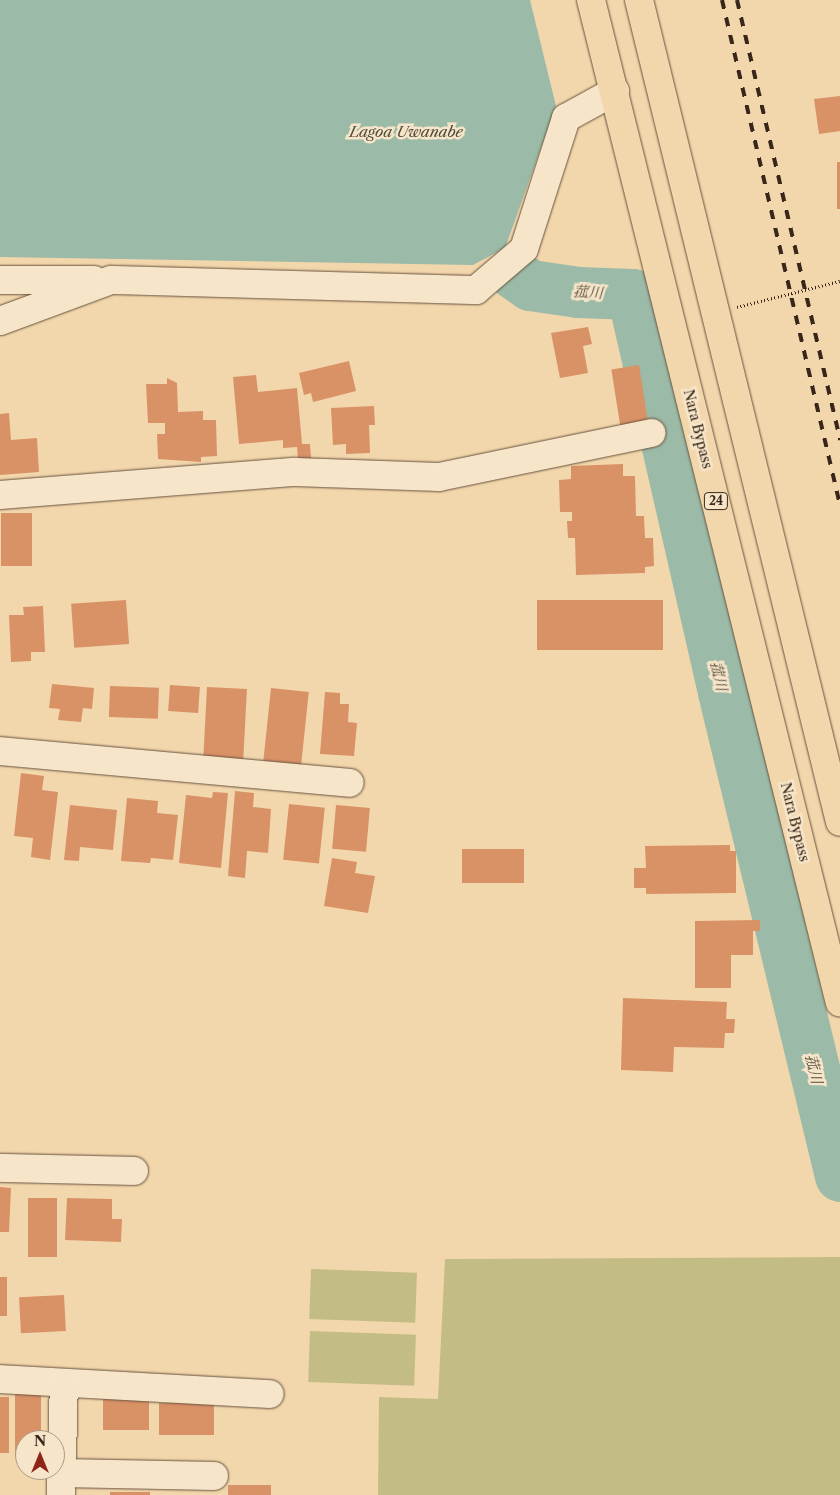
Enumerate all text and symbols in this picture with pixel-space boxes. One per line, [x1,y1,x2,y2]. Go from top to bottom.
water label: Lagoa Uwanabe [349,123,463,141]
water label: 菰川 [572,282,604,302]
street label: Nara Bypass [680,388,716,470]
road number: 24 [704,492,728,511]
water label: 菰川 [707,659,731,693]
street label: Nara Bypass [777,781,813,863]
water label: 菰川 [802,1052,826,1086]
north arrow [15,1430,65,1480]
text: N [34,1432,46,1450]

